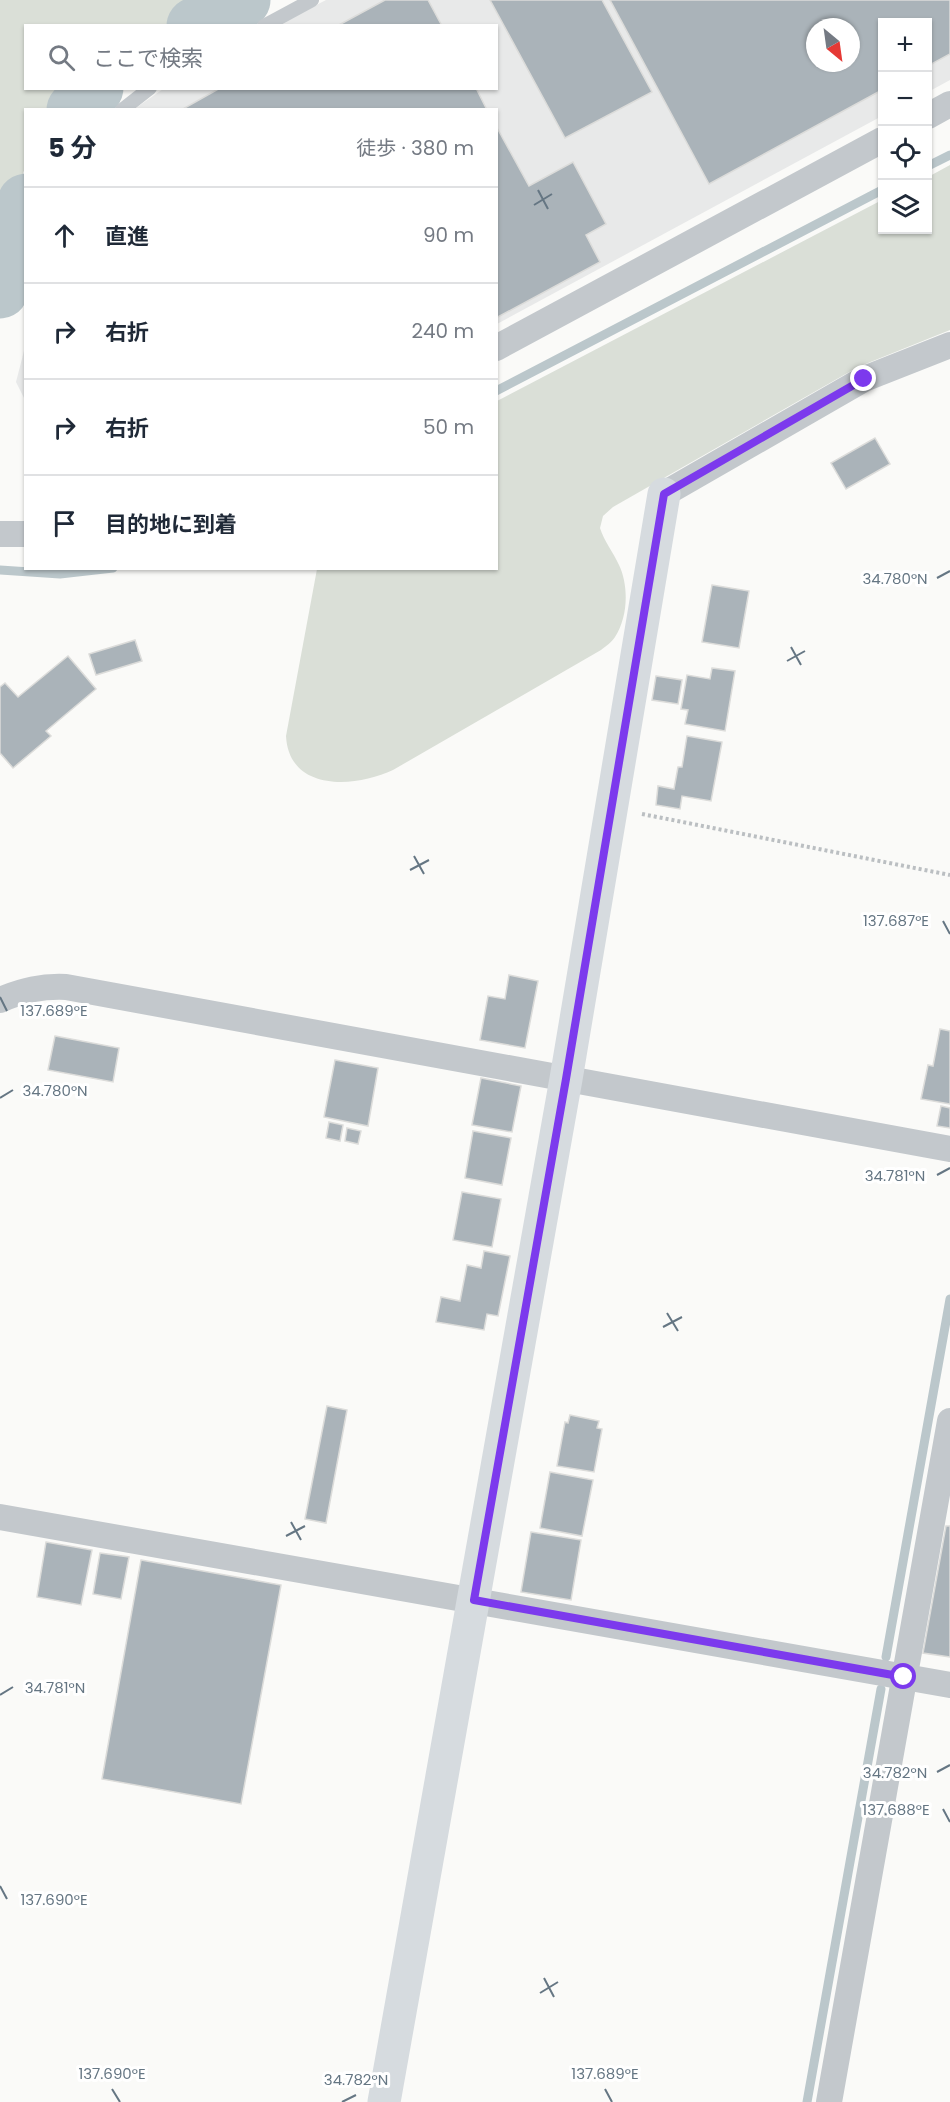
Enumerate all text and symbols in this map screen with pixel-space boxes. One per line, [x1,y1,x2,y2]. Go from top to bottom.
north arrow [806,18,860,72]
map controls [878,18,932,234]
button: + [878,18,932,72]
search box [24,24,498,90]
icon: search [45,41,78,74]
text: ここで検索 [93,43,203,74]
button: − [878,72,932,126]
button: locate [878,126,932,180]
text: 5 分 [48,130,96,166]
text: 徒歩 · 380 m [356,134,474,162]
button: layers [878,180,932,234]
icon: ahead [48,219,81,252]
text: 直進 [105,221,149,252]
text: 90 m [423,221,474,249]
icon: right [48,315,81,348]
text: 右折 [105,317,149,348]
text: 240 m [411,317,474,345]
route end [850,365,876,391]
icon: right [48,411,81,444]
text: 右折 [105,413,149,444]
text: 50 m [423,413,474,441]
icon: arrive [48,507,81,540]
text: 目的地に到着 [105,509,237,540]
text: 34.780°N [862,568,928,589]
text: 137.687°E [863,910,929,931]
text: 137.689°E [20,1000,88,1021]
text: 34.780°N [22,1080,88,1101]
text: 34.781°N [865,1165,925,1186]
route start [890,1663,916,1689]
text: 34.781°N [25,1677,85,1698]
text: 34.782°N [863,1762,927,1783]
text: 137.688°E [862,1799,930,1820]
text: 137.690°E [20,1889,88,1910]
text: 137.690°E [78,2063,146,2084]
text: 137.689°E [571,2063,639,2084]
text: 34.782°N [324,2069,388,2090]

